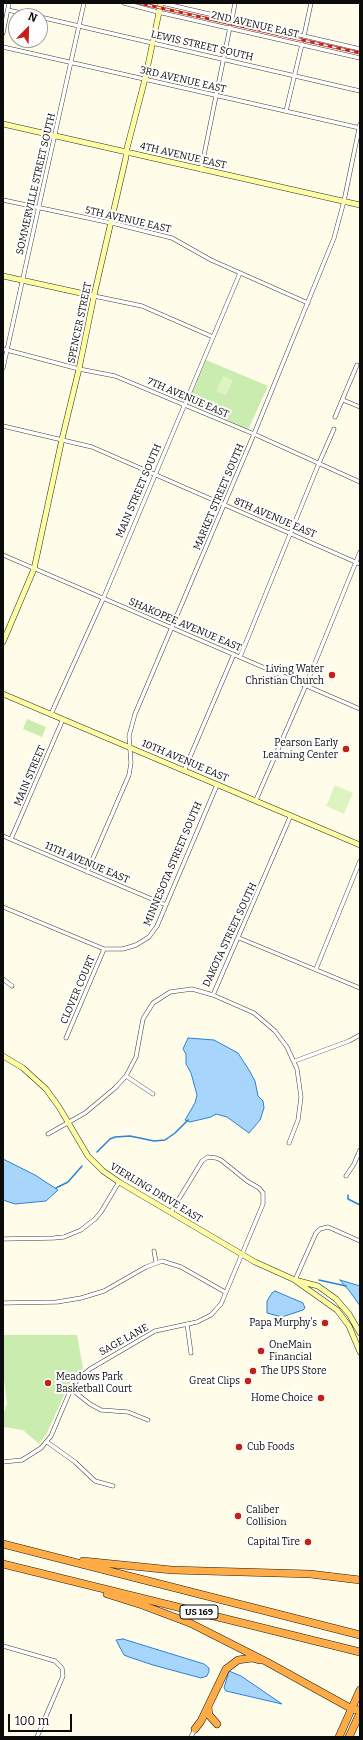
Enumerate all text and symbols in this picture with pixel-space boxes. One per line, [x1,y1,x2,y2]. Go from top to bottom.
north arrow [8,8,48,48]
street label: 2ND AVENUE EAST [210,9,300,41]
text: N [26,10,39,25]
street label: LEWIS STREET SOUTH [150,28,254,64]
street label: 3RD AVENUE EAST [139,64,227,96]
street label: SOMMERVILLE STREET SOUTH [14,112,58,256]
street label: 4TH AVENUE EAST [139,140,227,172]
street label: 5TH AVENUE EAST [84,204,172,236]
street label: SPENCER STREET [66,281,94,365]
street label: 7TH AVENUE EAST [145,375,231,421]
street label: MAIN STREET SOUTH [114,442,164,540]
street label: MARKET STREET SOUTH [191,442,247,552]
street label: 8TH AVENUE EAST [232,495,318,541]
street label: SHAKOPEE AVENUE EAST [127,596,243,654]
place label: Living Water Christian Church [245,663,324,686]
marker: Living Water Christian Church [327,670,337,680]
street label: 10TH AVENUE EAST [140,737,230,785]
place label: Pearson Early Learning Center [263,737,338,760]
street label: MAIN STREET [12,744,48,808]
marker: Pearson Early Learning Center [341,744,351,754]
street label: MINNESOTA STREET SOUTH [141,800,205,928]
street label: 11TH AVENUE EAST [43,840,131,886]
street label: DAKOTA STREET SOUTH [201,881,259,989]
street label: CLOVER COURT [58,954,98,1026]
street label: VIERLING DRIVE EAST [108,1161,204,1225]
place label: Papa Murphy's [249,1317,317,1329]
marker: Papa Murphy's [320,1318,330,1328]
street label: SAGE LANE [97,1322,151,1358]
place label: OneMain Financial [269,1339,312,1362]
marker: OneMain Financial [256,1346,266,1356]
place label: The UPS Store [261,1365,326,1377]
marker: The UPS Store [248,1366,258,1376]
place label: Meadows Park Basketball Court [56,1371,132,1394]
place label: Great Clips [189,1375,240,1387]
marker: Great Clips [243,1376,253,1386]
marker: Meadows Park Basketball Court [43,1378,53,1388]
place label: Home Choice [251,1392,313,1404]
marker: Home Choice [316,1393,326,1403]
place label: Cub Foods [247,1441,295,1453]
marker: Cub Foods [234,1442,244,1452]
place label: Caliber Collision [246,1504,287,1528]
marker: Caliber Collision [233,1511,243,1521]
place label: Capital Tire [247,1536,300,1548]
marker: Capital Tire [303,1537,313,1547]
road number: US 169 [180,1605,218,1619]
scale bar [10,1706,74,1732]
text: 100 m [15,1714,49,1728]

